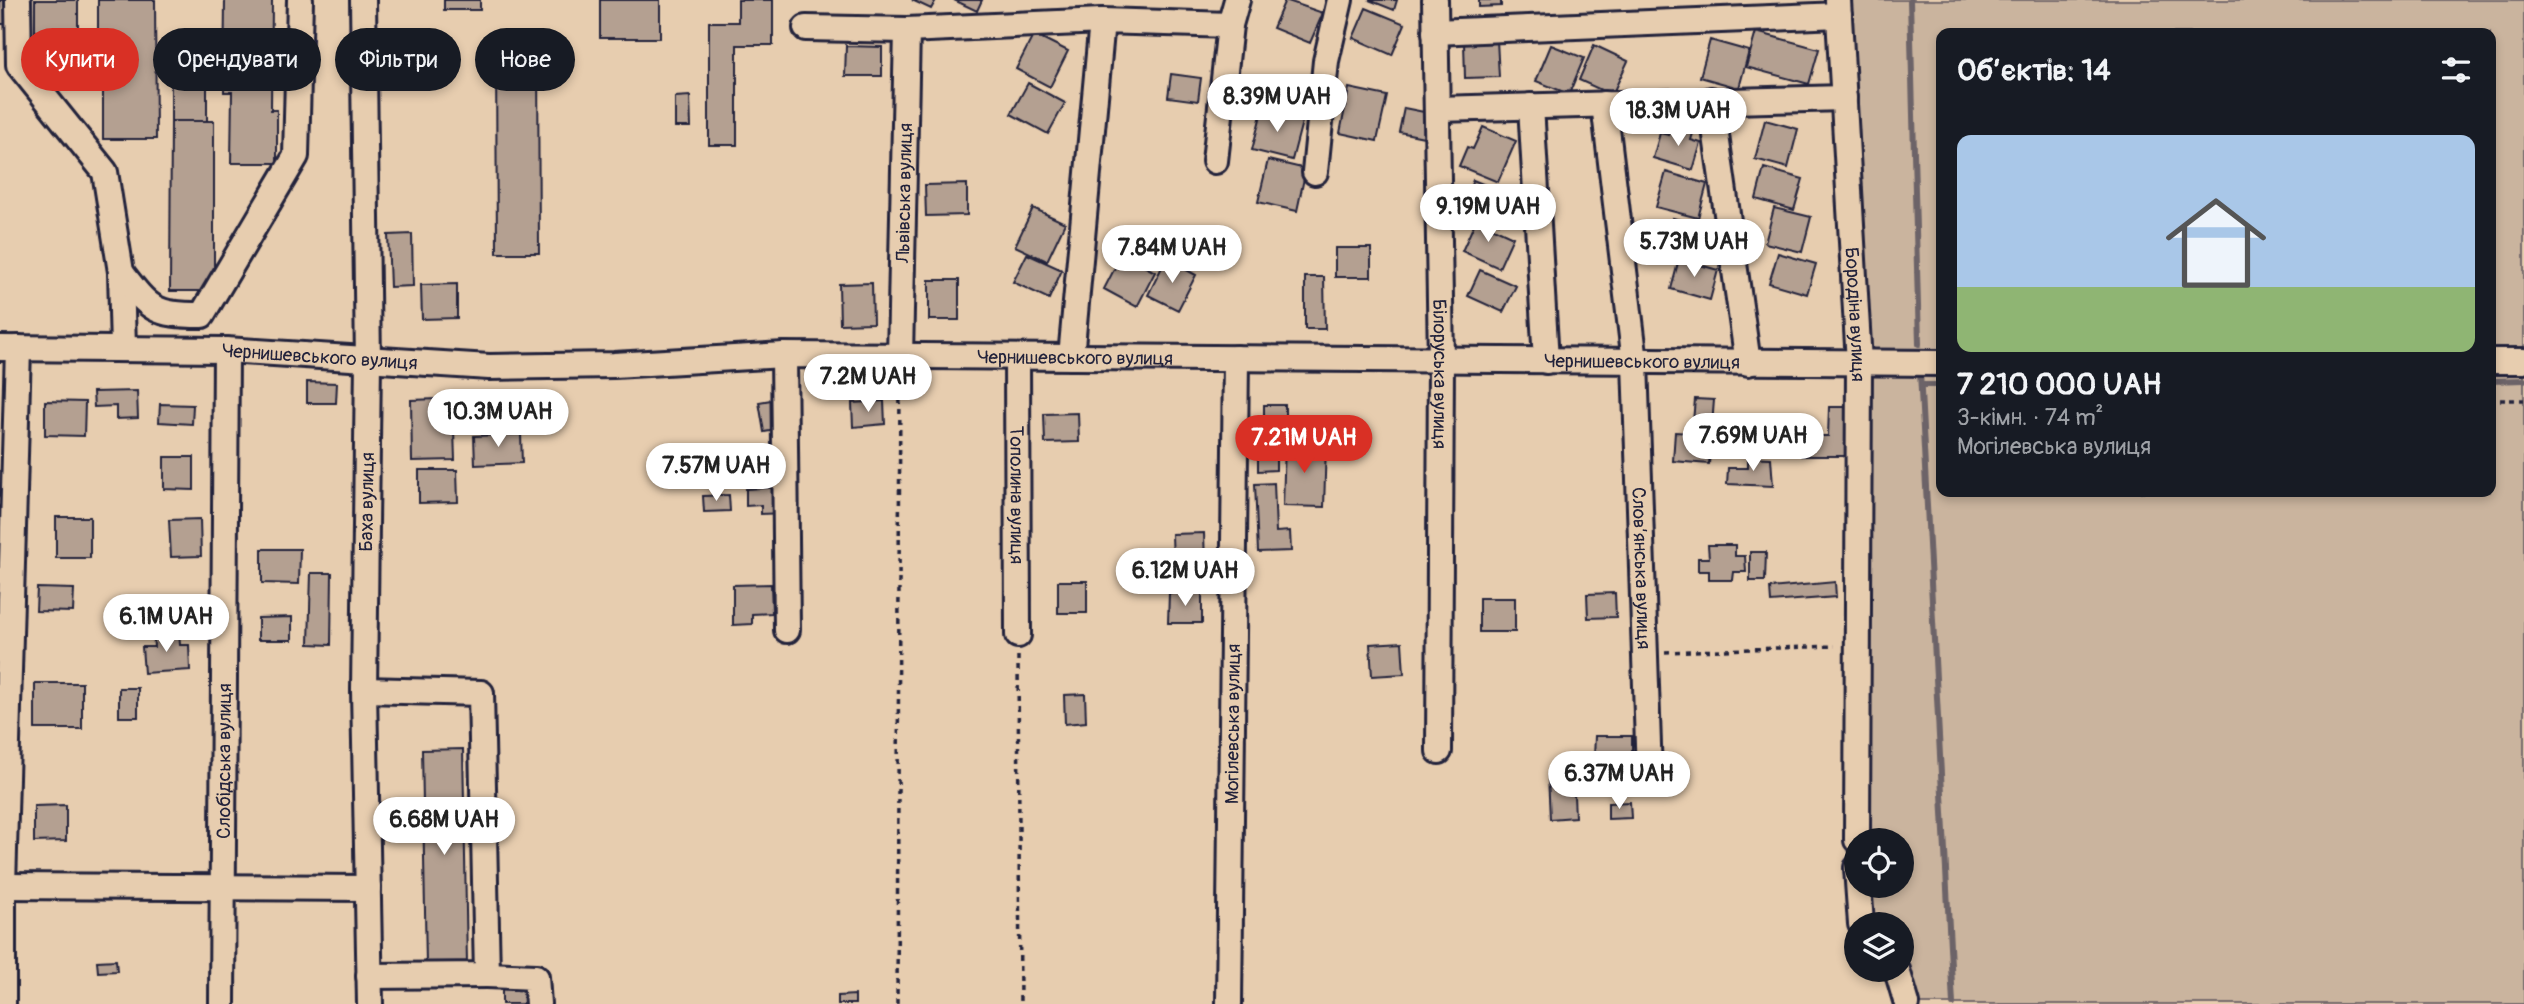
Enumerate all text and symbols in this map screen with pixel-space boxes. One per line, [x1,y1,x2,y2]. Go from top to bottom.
chip: Купити [21,28,139,91]
chip: Орендувати [153,28,321,91]
chip: Фільтри [335,28,461,91]
chip: Нове [475,28,575,91]
icon: filters [2437,51,2475,89]
text: Об’єктів: 14 [1957,52,2111,89]
pin: 8.39M UAH [1197,74,1357,134]
text: 8.39M UAH [1223,82,1331,111]
pin: 18.3M UAH [1598,88,1758,148]
text: 18.3M UAH [1626,96,1730,125]
street label: Львівська вулиця [891,123,918,264]
icon: home [2153,180,2279,306]
pin: 9.19M UAH [1408,184,1568,244]
text: 9.19M UAH [1436,192,1540,221]
pin: 5.73M UAH [1614,219,1774,279]
pin: 7.84M UAH [1092,226,1252,285]
text: 5.73M UAH [1640,227,1748,256]
text: 7.84M UAH [1118,233,1226,262]
street label: Бородіна вулиця [1839,247,1870,382]
street label: Білоруська вулиця [1427,299,1452,449]
street label: Чернишевського вулиця [221,339,418,375]
street label: Чернишевського вулиця [977,345,1173,371]
street label: Чернишевського вулиця [1544,349,1740,375]
pin: 7.2M UAH [796,354,940,414]
text: 7.2M UAH [820,362,916,391]
text: 7 210 000 UAH [1957,366,2161,403]
pin: 10.3M UAH [418,390,578,449]
text: 10.3M UAH [444,397,552,426]
text: 3-кімн. · 74 m² [1957,403,2103,432]
pin: 7.69M UAH [1673,414,1833,473]
pin: 7.21M UAH [1224,416,1384,475]
text: 7.69M UAH [1699,421,1807,450]
text: 7.21M UAH [1251,423,1357,452]
street label: Тополина вулиця [1004,426,1029,564]
text: Могілевська вулиця [1957,432,2151,461]
pin: 7.57M UAH [636,444,796,503]
text: 7.57M UAH [662,451,770,480]
street label: Баха вулиця [354,452,380,552]
street label: Слов’янська вулиця [1626,487,1656,650]
pin: 6.12M UAH [1105,548,1265,608]
text: 6.12M UAH [1132,556,1238,585]
pin: 6.1M UAH [94,594,238,654]
text: 6.1M UAH [119,602,213,631]
street label: Могілевська вулиця [1220,644,1246,804]
street label: Слобідська вулиця [212,683,237,839]
pin: 6.37M UAH [1539,752,1699,811]
text: 6.37M UAH [1564,759,1674,788]
pin: 6.68M UAH [364,798,524,857]
text: 6.68M UAH [389,805,499,834]
map controls [1844,828,1914,982]
button: locate [1844,828,1914,898]
button: layers [1844,912,1914,982]

